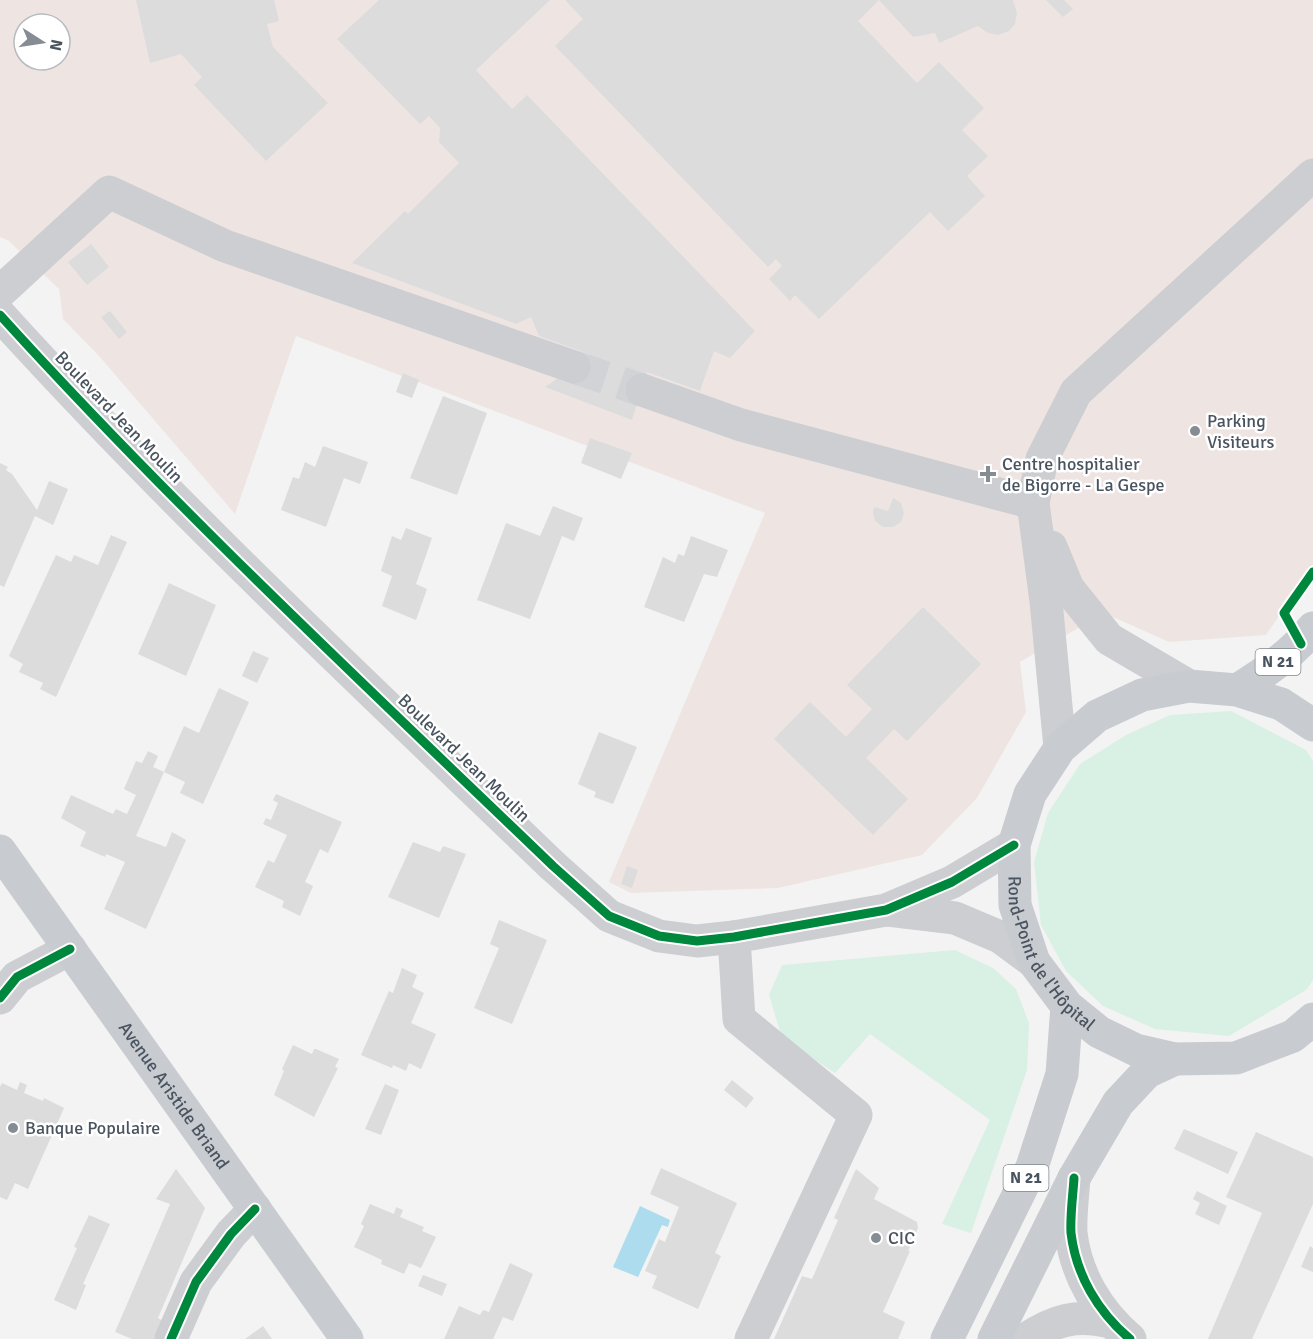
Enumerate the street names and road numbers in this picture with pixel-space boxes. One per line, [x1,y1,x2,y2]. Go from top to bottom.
street label: Boulevard Jean Moulin [50,346,188,488]
road number: N 21 [1256,649,1300,675]
street label: Boulevard Jean Moulin [393,689,535,827]
street label: Rond-Point de l'Hôpital [1004,876,1100,1035]
street label: Avenue Aristide Briand [114,1017,234,1174]
road number: N 21 [1004,1165,1048,1191]

